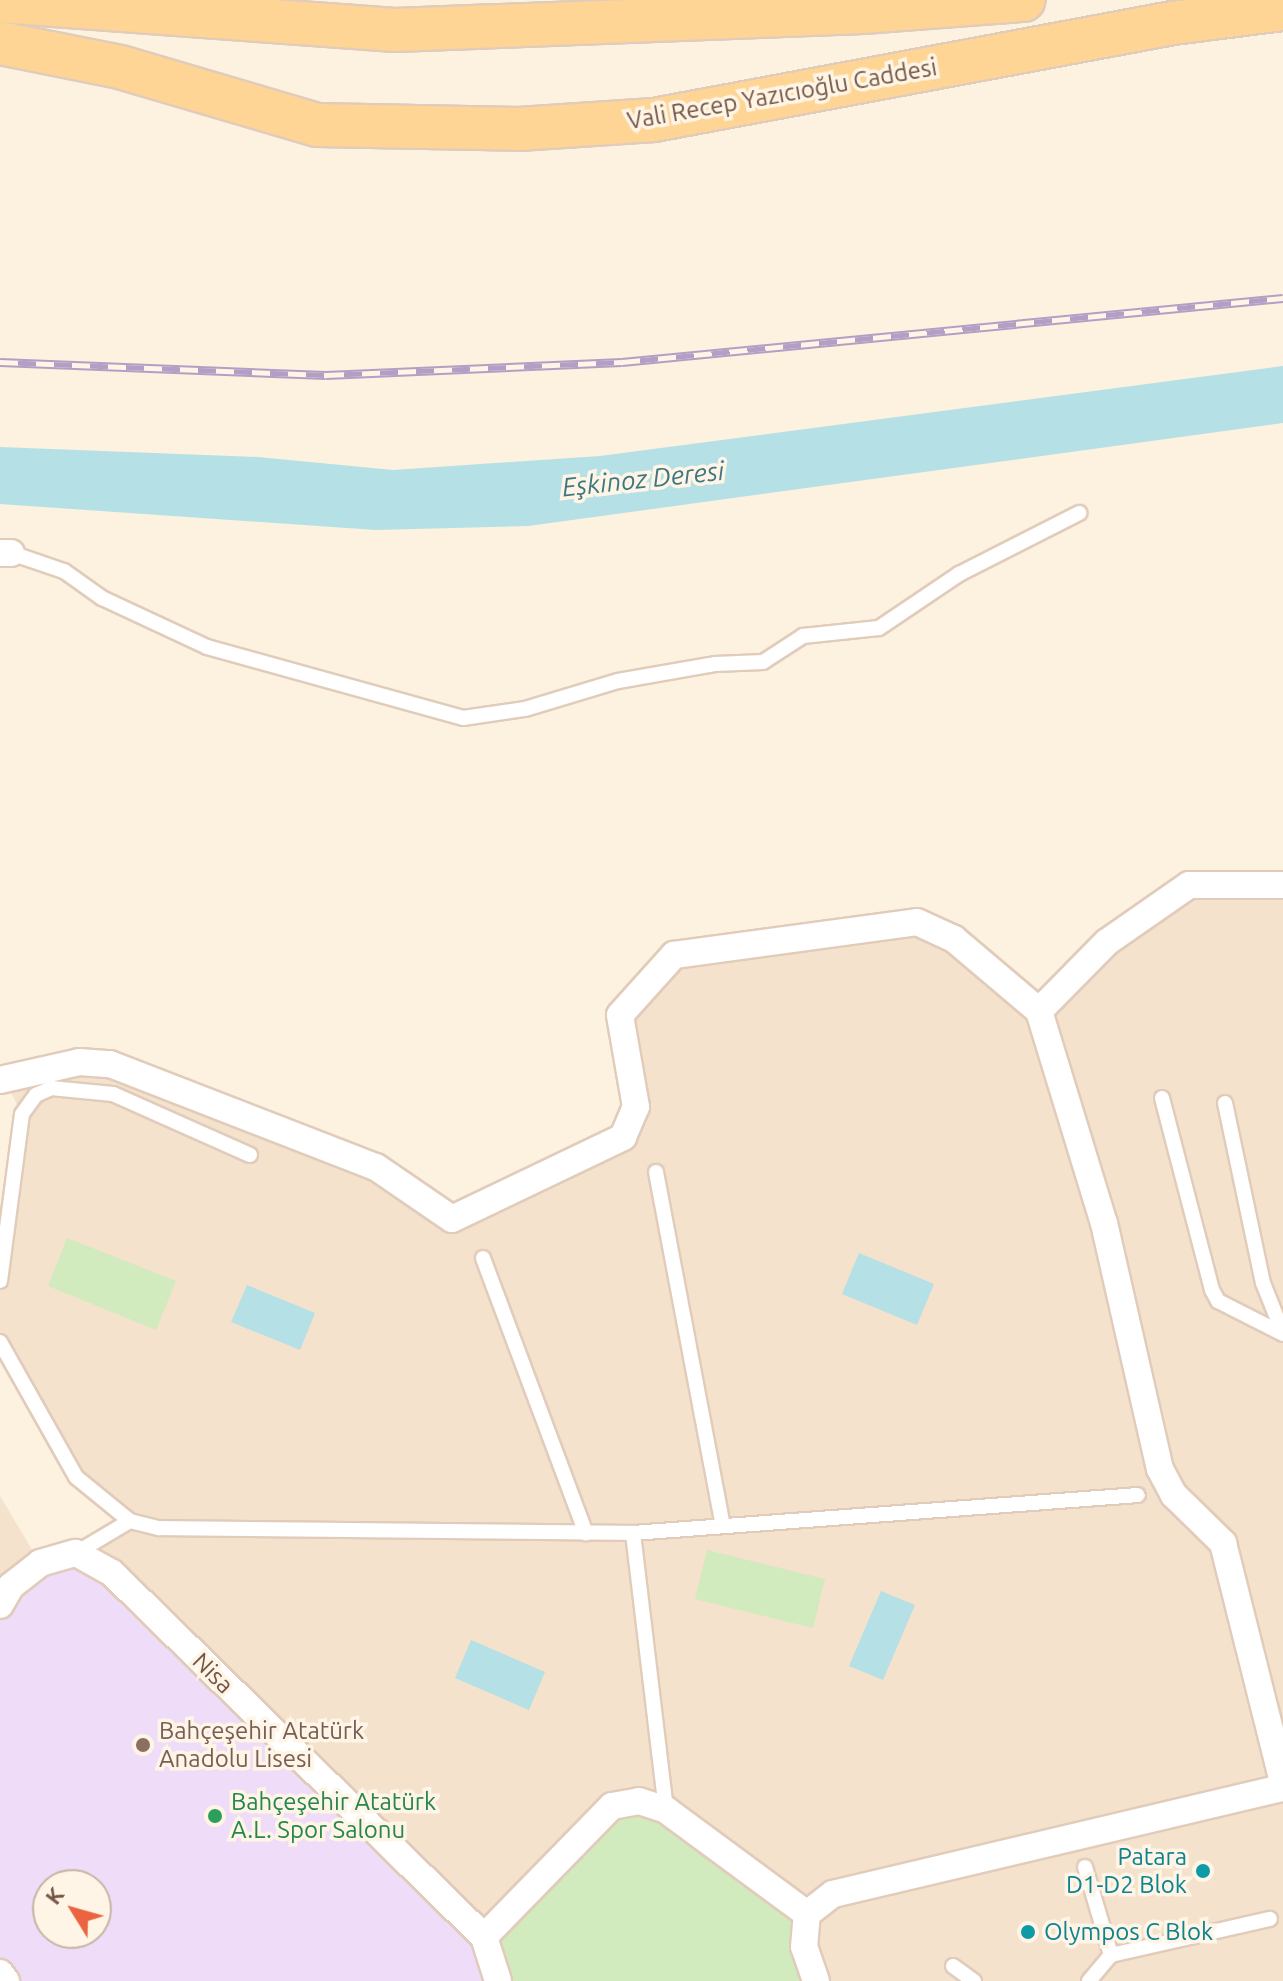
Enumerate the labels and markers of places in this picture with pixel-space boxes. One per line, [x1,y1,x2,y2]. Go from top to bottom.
place label: Bahçeşehir Atatürk Anadolu Lisesi [159,1717,364,1773]
marker: Bahçeşehir Atatürk Anadolu Lisesi [134,1736,152,1754]
place label: Bahçeşehir Atatürk A.L. Spor Salonu [231,1788,436,1844]
marker: Bahçeşehir Atatürk A.L. Spor Salonu [206,1807,224,1825]
place label: Patara D1-D2 Blok [1066,1843,1187,1899]
marker: Patara D1-D2 Blok [1194,1862,1212,1880]
place label: Olympos C Blok [1044,1918,1213,1946]
marker: Olympos C Blok [1019,1923,1037,1941]

